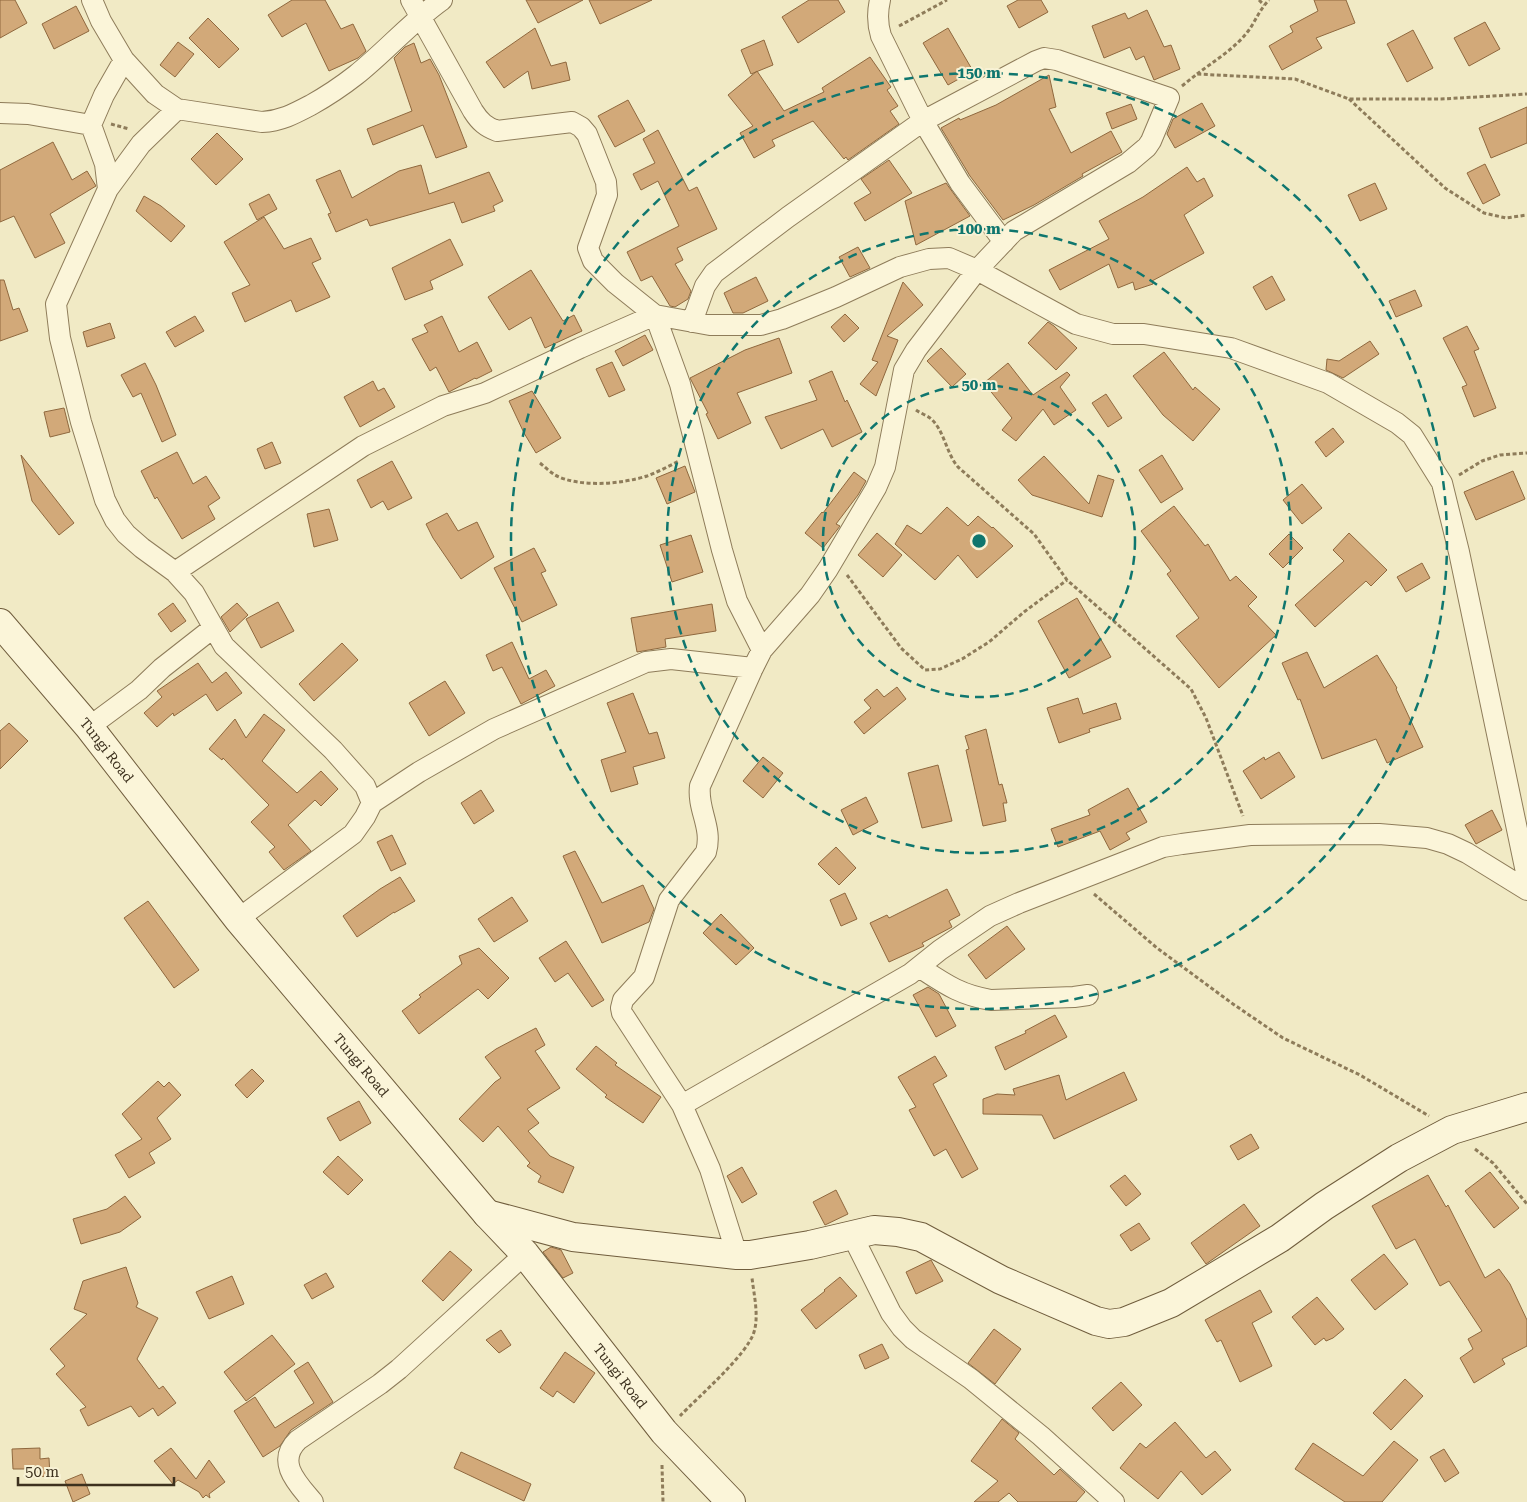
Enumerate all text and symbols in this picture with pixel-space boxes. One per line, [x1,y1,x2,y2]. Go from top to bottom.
text: 150 m [957,64,1001,82]
text: 100 m [957,220,1001,238]
text: 50 m [961,376,997,394]
centre of rings [970,532,988,550]
street label: Tungi Road [77,715,137,786]
street label: Tungi Road [330,1030,392,1100]
street label: Tungi Road [590,1341,650,1412]
scale bar [18,1454,174,1486]
text: 50 m [25,1463,60,1481]

